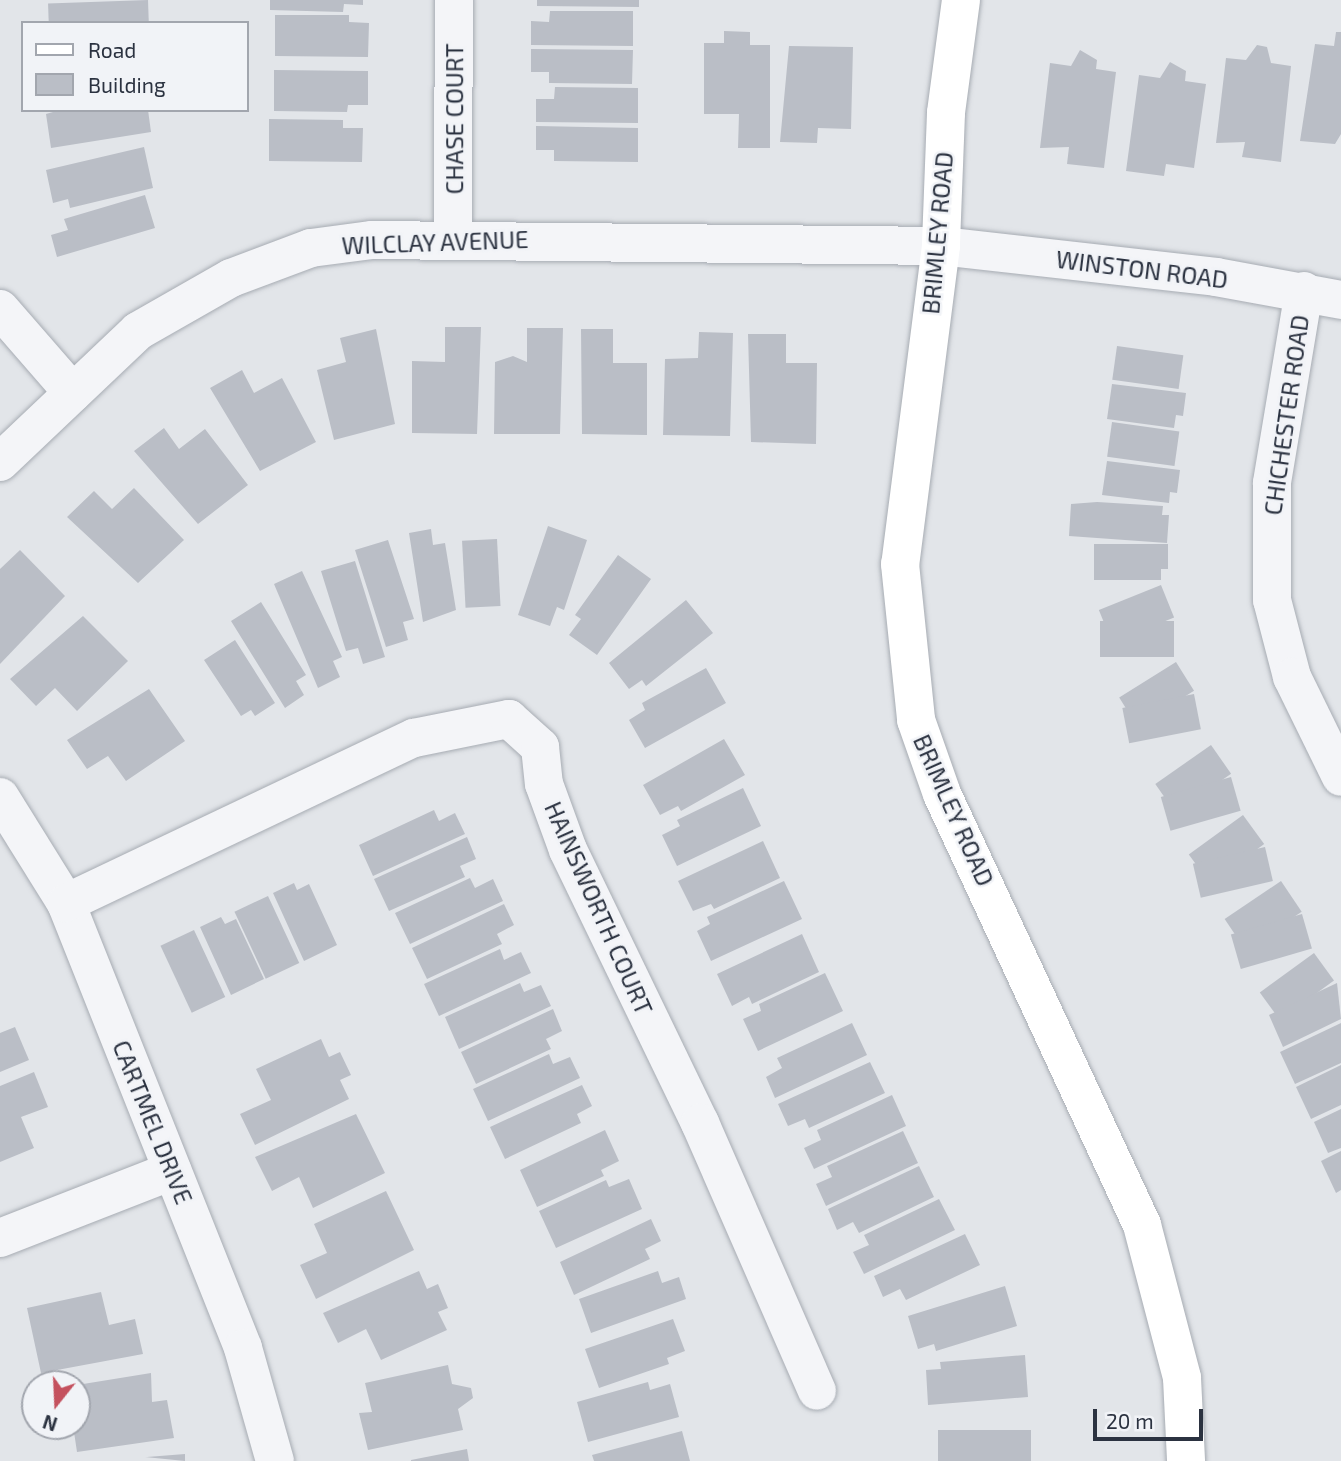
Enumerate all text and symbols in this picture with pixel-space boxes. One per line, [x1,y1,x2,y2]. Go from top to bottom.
legend [21,21,248,112]
text: Road [88,37,136,62]
street label: CHASE COURT [440,44,468,194]
text: Building [88,72,166,97]
street label: BRIMLEY ROAD [916,150,958,316]
street label: WILCLAY AVENUE [340,224,530,260]
street label: WINSTON ROAD [1054,244,1230,294]
street label: CHICHESTER ROAD [1258,313,1314,517]
street label: BRIMLEY ROAD [908,729,1000,891]
street label: HAINSWORTH COURT [539,797,659,1019]
street label: CARTMEL DRIVE [107,1036,199,1208]
north arrow [21,1370,91,1440]
scale bar [1096,1394,1206,1438]
text: 20 m [1106,1408,1154,1433]
text: N [40,1410,60,1437]

